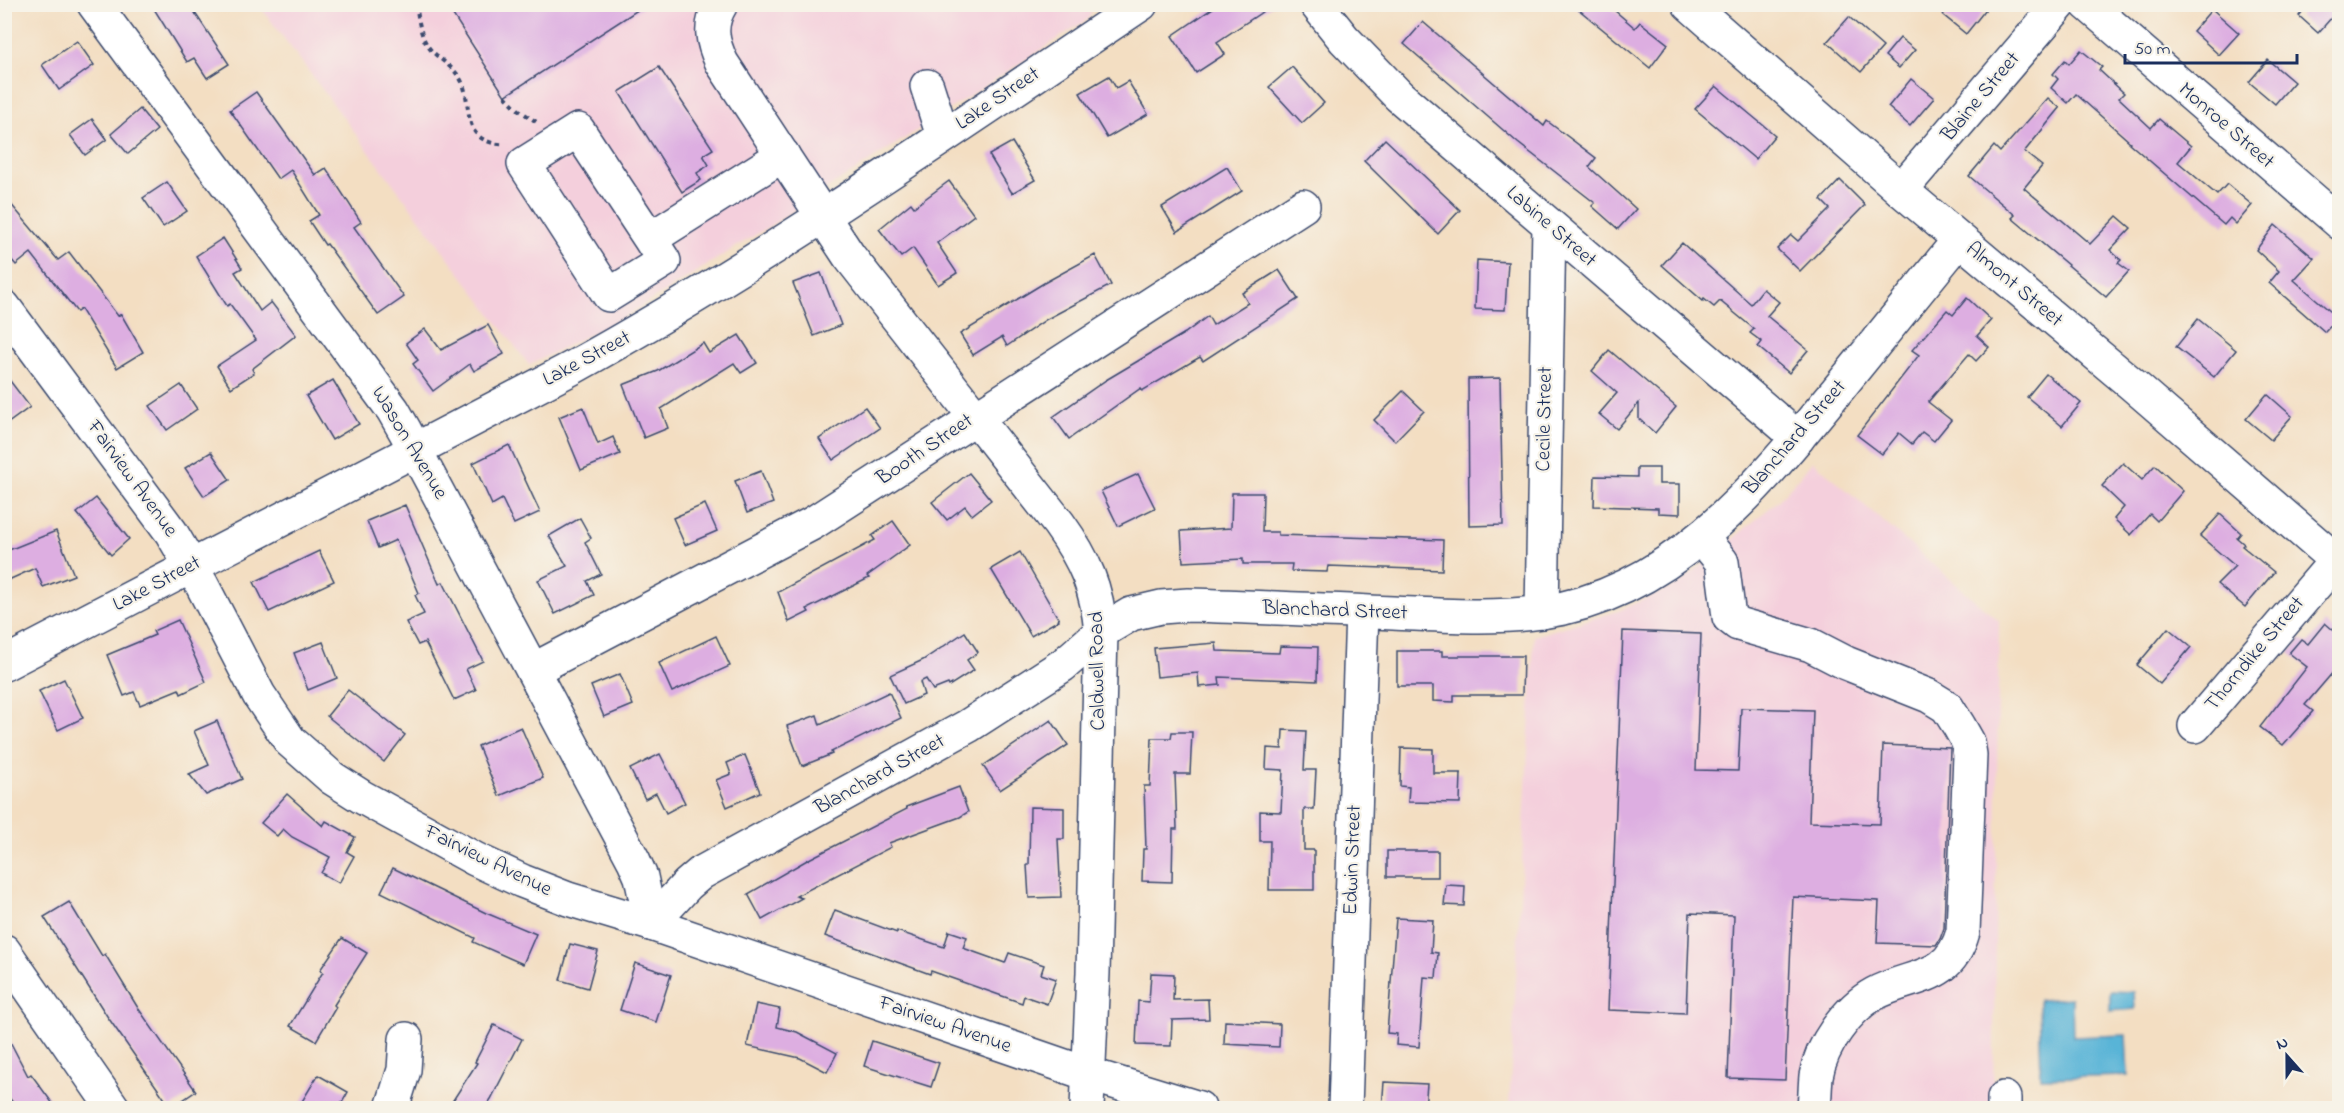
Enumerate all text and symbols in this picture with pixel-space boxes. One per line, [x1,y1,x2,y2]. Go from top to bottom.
scale bar [2125,27,2298,65]
text: 50 m [2134,37,2171,63]
street label: Blaine Street [1934,45,2028,149]
street label: Lake Street [950,60,1046,138]
street label: Monroe Street [2171,76,2281,176]
street label: Labine Street [1499,179,1603,275]
street label: Almont Street [1959,235,2069,335]
street label: Lake Street [538,323,636,395]
street label: Cecile Street [1529,366,1561,472]
street label: Blanchard Street [1735,373,1854,503]
street label: Wason Avenue [363,381,455,506]
street label: Booth Street [870,406,979,494]
street label: Fairview Avenue [79,413,185,544]
street label: Lake Street [108,548,206,620]
street label: Thorndike Street [2198,590,2312,718]
street label: Blanchard Street [1261,593,1408,629]
street label: Caldwell Road [1082,611,1114,731]
street label: Blanchard Street [808,727,951,824]
street label: Edwin Street [1336,804,1370,916]
street label: Fairview Avenue [418,817,557,905]
street label: Fairview Avenue [874,988,1016,1062]
north arrow [2257,1026,2317,1086]
text: N [2273,1031,2292,1057]

